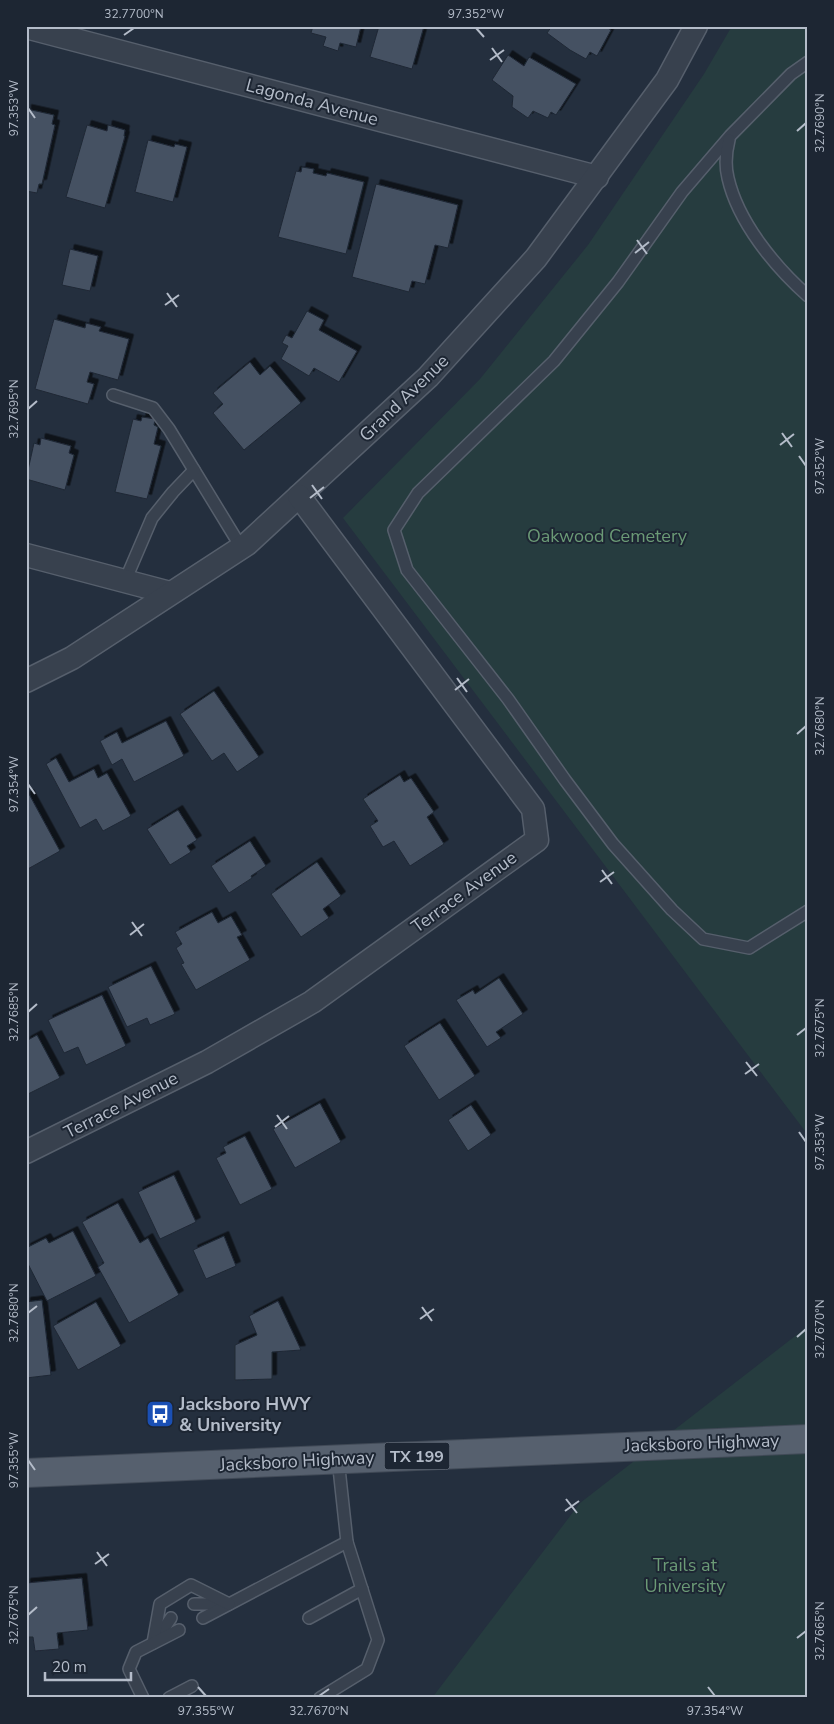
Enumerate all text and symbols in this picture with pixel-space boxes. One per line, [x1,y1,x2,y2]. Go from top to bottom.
text: 32.7700°N [104,6,164,22]
text: 97.352°W [448,6,504,22]
street label: Lagonda Avenue [243,73,381,131]
text: 97.353°W [6,80,22,136]
text: 32.7690°N [812,93,828,153]
street label: Grand Avenue [354,349,454,447]
text: 32.7695°N [6,379,22,439]
text: 97.352°W [812,438,828,494]
park label: Oakwood Cemetery [527,524,688,548]
text: 32.7680°N [812,696,828,756]
text: 97.354°W [6,756,22,812]
street label: Terrace Avenue [406,846,522,938]
text: 32.7685°N [6,982,22,1042]
text: 32.7675°N [812,998,828,1058]
street label: Terrace Avenue [60,1066,182,1144]
text: 97.353°W [812,1114,828,1170]
text: 32.7680°N [6,1283,22,1343]
text: 32.7670°N [812,1299,828,1359]
place label: Jacksboro HWY & University [178,1392,311,1437]
bus stop icon: Jacksboro HWY & University [145,1399,175,1429]
street label: Jacksboro Highway [623,1428,781,1458]
text: 97.355°W [6,1432,22,1488]
road number: TX 199 [384,1442,450,1470]
street label: Jacksboro Highway [218,1445,376,1477]
park label: Trails at University [644,1553,726,1598]
text: 32.7675°N [6,1585,22,1645]
text: 32.7665°N [812,1601,828,1661]
scale bar [45,1649,131,1681]
text: 20 m [52,1657,87,1677]
text: 97.355°W [178,1703,234,1719]
text: 32.7670°N [289,1703,349,1719]
text: 97.354°W [687,1703,743,1719]

